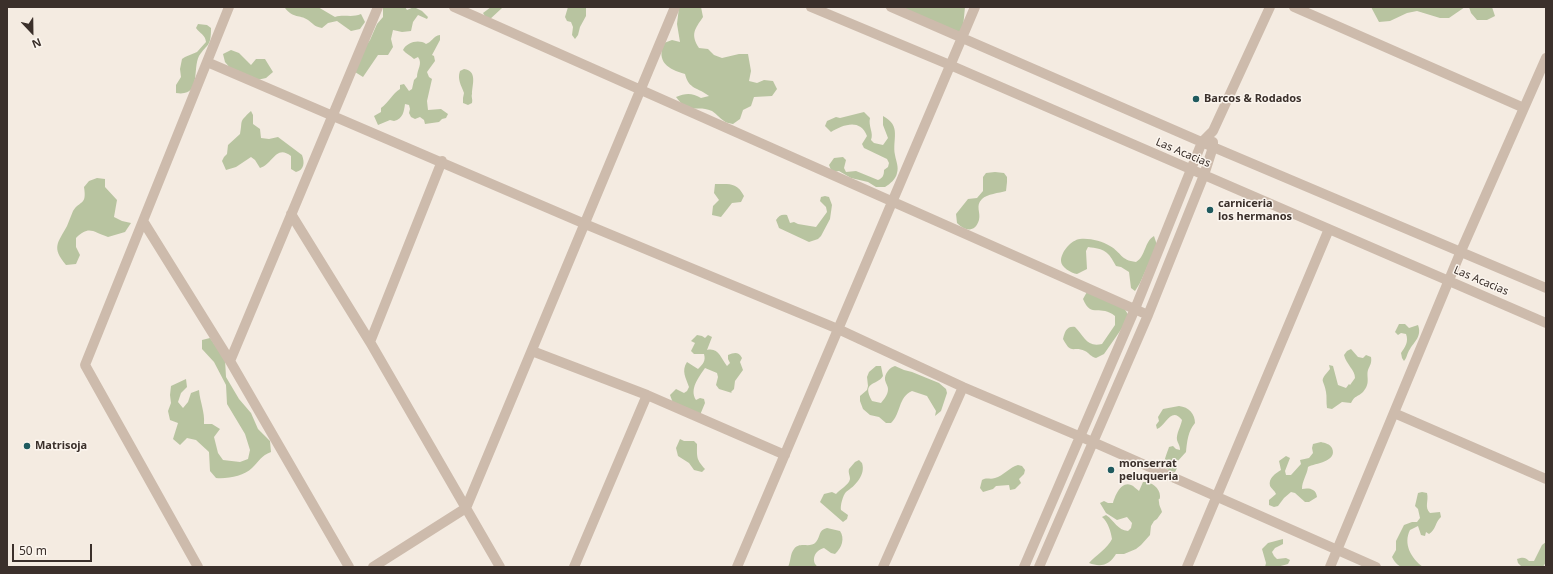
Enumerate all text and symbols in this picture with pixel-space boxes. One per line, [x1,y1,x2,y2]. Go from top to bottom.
north arrow [12,12,52,52]
text: N [30,35,44,52]
place label: Barcos & Rodados [1204,92,1302,106]
marker: Barcos & Rodados [1191,94,1201,104]
street label: Las Acacias [1154,136,1212,170]
place label: carniceria los hermanos [1218,197,1292,223]
marker: carniceria los hermanos [1205,205,1215,215]
street label: Las Acacias [1452,264,1510,298]
place label: Matrisoja [35,439,87,453]
marker: Matrisoja [22,441,32,451]
place label: monserrat peluqueria [1119,457,1178,483]
marker: monserrat peluqueria [1106,465,1116,475]
scale bar [14,536,94,562]
text: 50 m [19,542,47,559]

